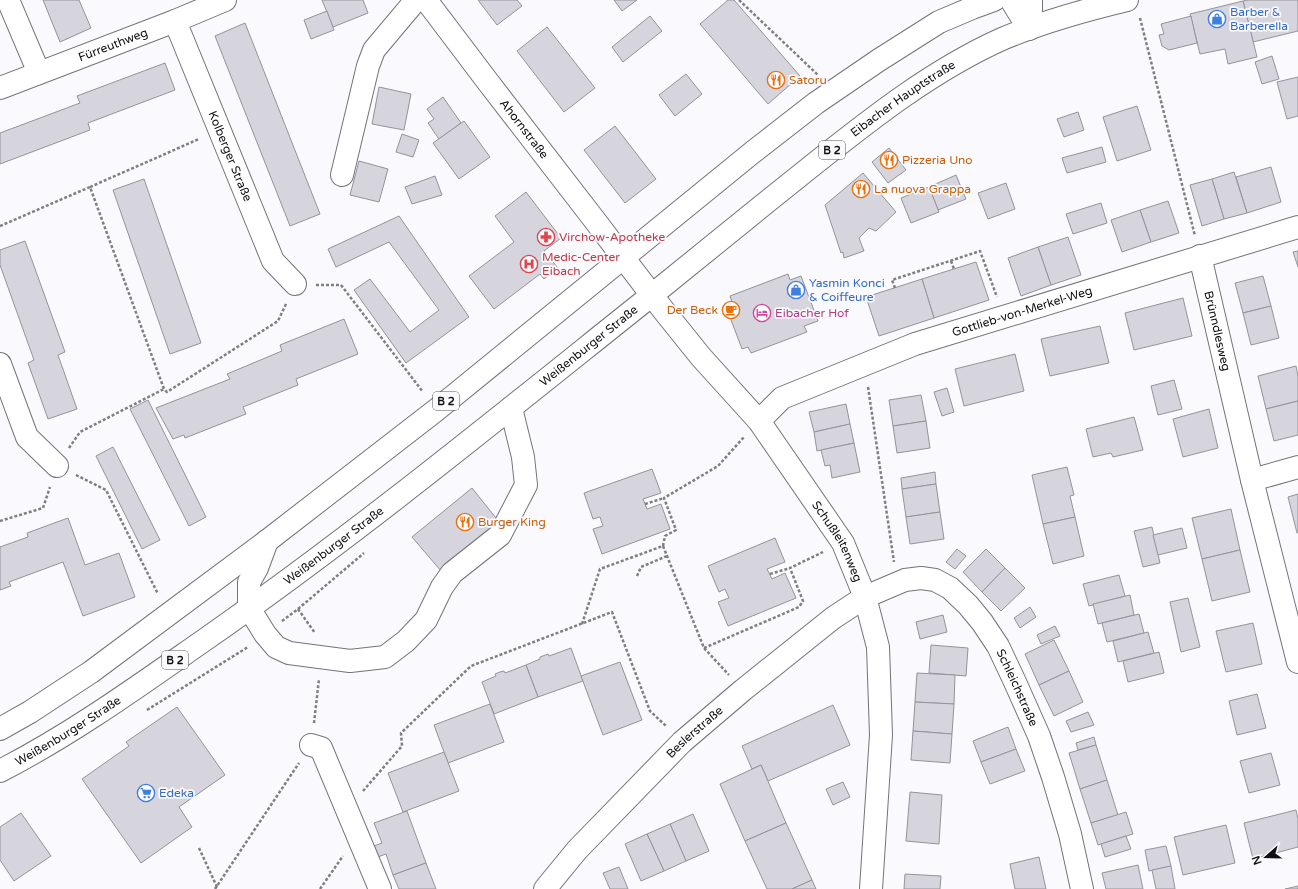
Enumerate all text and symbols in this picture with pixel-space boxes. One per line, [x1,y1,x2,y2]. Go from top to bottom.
place label: Barber & Barberella [1230,5,1288,33]
shop icon: Barber & Barberella [1207,9,1227,29]
street label: Fürreuthweg [76,25,150,64]
street label: Eibacher Hauptstraße [848,58,958,140]
restaurant icon: Satoru [766,70,786,90]
place label: Satoru [789,73,827,87]
street label: Ahornstraße [497,96,552,161]
street label: Kolberger Straße [205,109,255,204]
road number: B 2 [819,141,845,159]
restaurant icon: Pizzeria Uno [879,150,899,170]
place label: Pizzeria Uno [902,153,973,167]
restaurant icon: La nuova Grappa [851,179,871,199]
place label: La nuova Grappa [874,182,971,196]
pharmacy icon: Virchow-Apotheke [536,227,556,247]
place label: Virchow-Apotheke [559,230,665,244]
place label: Medic-Center Eibach [542,250,620,278]
hospital icon: Medic-Center Eibach [519,254,539,274]
place label: Yasmin Konci & Coiffeure [809,276,885,304]
shop icon: Yasmin Konci & Coiffeure [786,280,806,300]
street label: Gottlieb-von-Merkel-Weg [950,283,1094,339]
street label: Brünndlesweg [1201,290,1233,372]
cafe icon: Der Beck [721,300,741,320]
street label: Weißenburger Straße [537,302,640,389]
place label: Der Beck [667,303,718,317]
hotel icon: Eibacher Hof [752,303,772,323]
place label: Eibacher Hof [775,306,849,320]
road number: B 2 [433,392,459,410]
street label: Schußleitenweg [809,498,865,584]
street label: Weißenburger Straße [281,503,387,588]
restaurant icon: Burger King [455,512,475,532]
place label: Burger King [478,515,546,529]
street label: Schleichstraße [993,647,1041,729]
road number: B 2 [162,651,188,669]
street label: Weißenburger Straße [13,693,124,769]
street label: Beslerstraße [663,703,726,761]
supermarket icon: Edeka [136,783,156,803]
place label: Edeka [159,786,194,800]
north arrow [1246,837,1286,877]
text: N [1249,854,1265,867]

